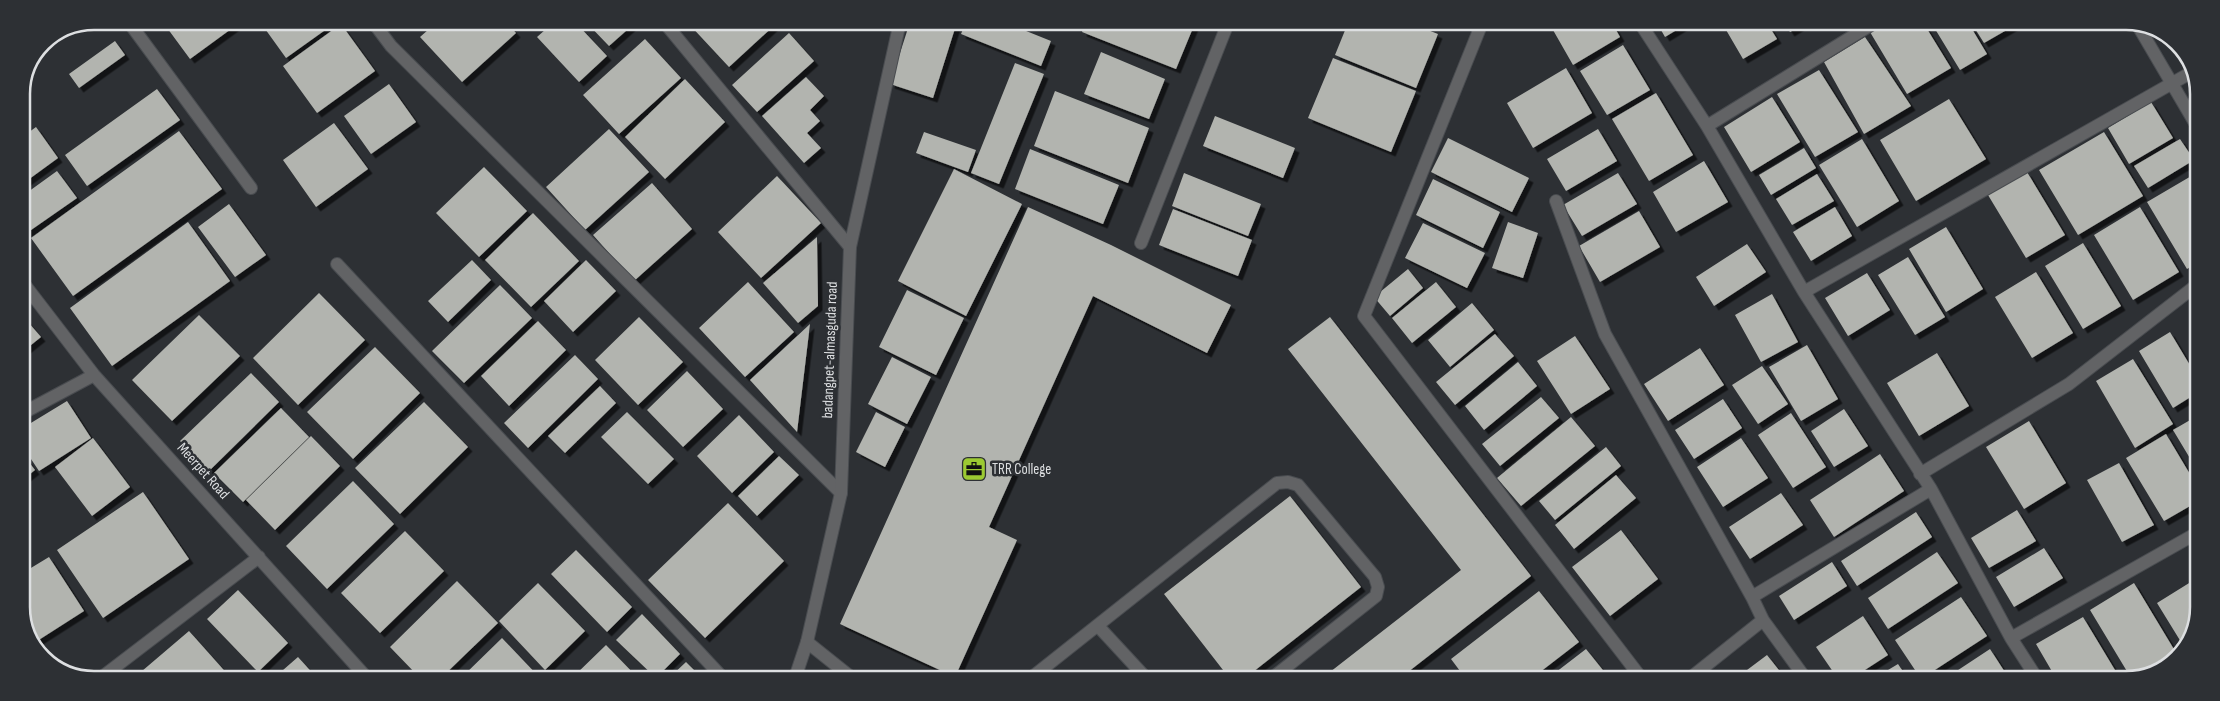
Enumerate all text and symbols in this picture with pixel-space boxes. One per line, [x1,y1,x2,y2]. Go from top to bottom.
street label: badangpet-almasguda road [818,281,842,419]
street label: Meerpet Road [173,439,233,503]
office icon: TRR College [961,456,987,482]
place label: TRR College [992,460,1051,479]

